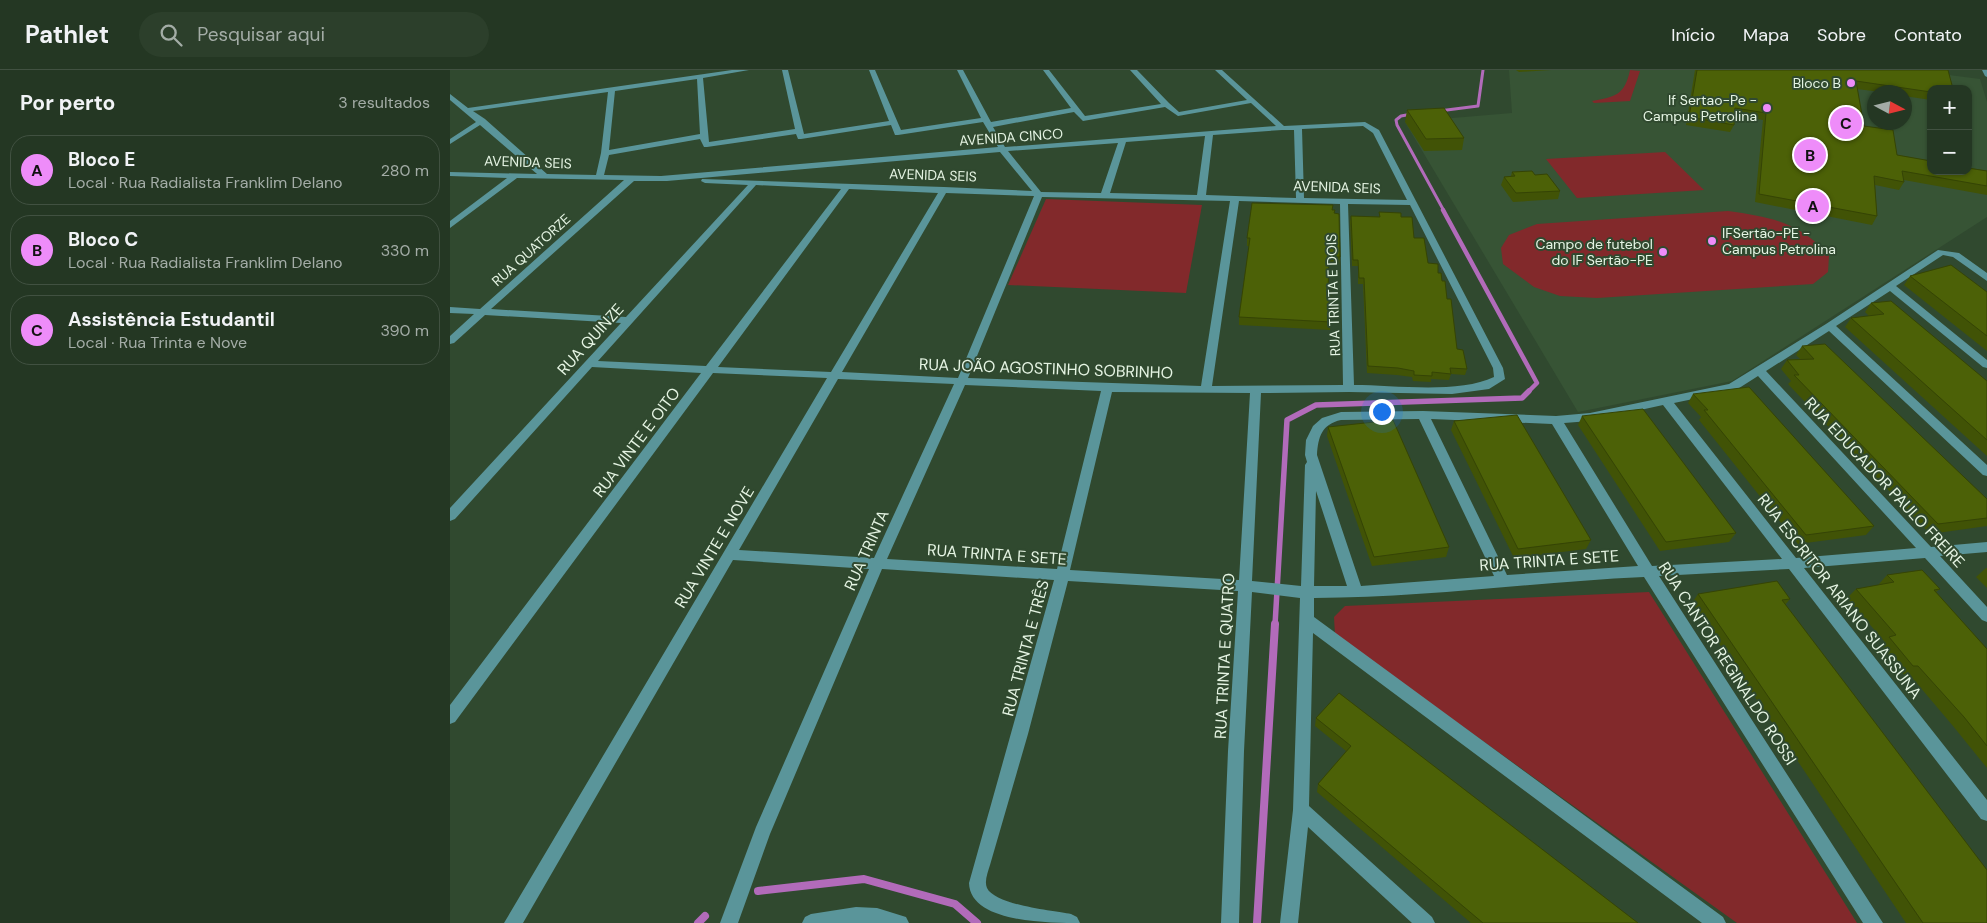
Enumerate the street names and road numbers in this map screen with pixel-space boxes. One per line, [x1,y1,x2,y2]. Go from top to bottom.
street label: AVENIDA CINCO [959,124,1064,150]
street label: AVENIDA SEIS [484,151,572,173]
street label: AVENIDA SEIS [889,164,977,186]
street label: AVENIDA SEIS [1293,176,1381,198]
street label: RUA QUATORZE [488,210,574,290]
street label: RUA TRINTA E DOIS [1322,233,1344,357]
street label: RUA QUINZE [553,299,628,380]
street label: RUA JOÃO AGOSTINHO SOBRINHO [919,354,1173,383]
street label: RUA VINTE E OITO [588,383,685,501]
street label: RUA EDUCADOR PAULO FREIRE [1800,393,1969,572]
street label: RUA VINTE E NOVE [670,483,759,612]
street label: RUA ESCRITOR ARIANO SUASSUNA [1753,489,1927,703]
street label: RUA TRINTA [839,506,894,594]
street label: RUA TRINTA E SETE [926,539,1067,570]
street label: RUA TRINTA E SETE [1479,545,1620,576]
street label: RUA CANTOR REGINALDO ROSSI [1654,558,1801,769]
street label: RUA TRINTA E QUATRO [1210,573,1239,740]
street label: RUA TRINTA E TRÊS [997,578,1054,719]

